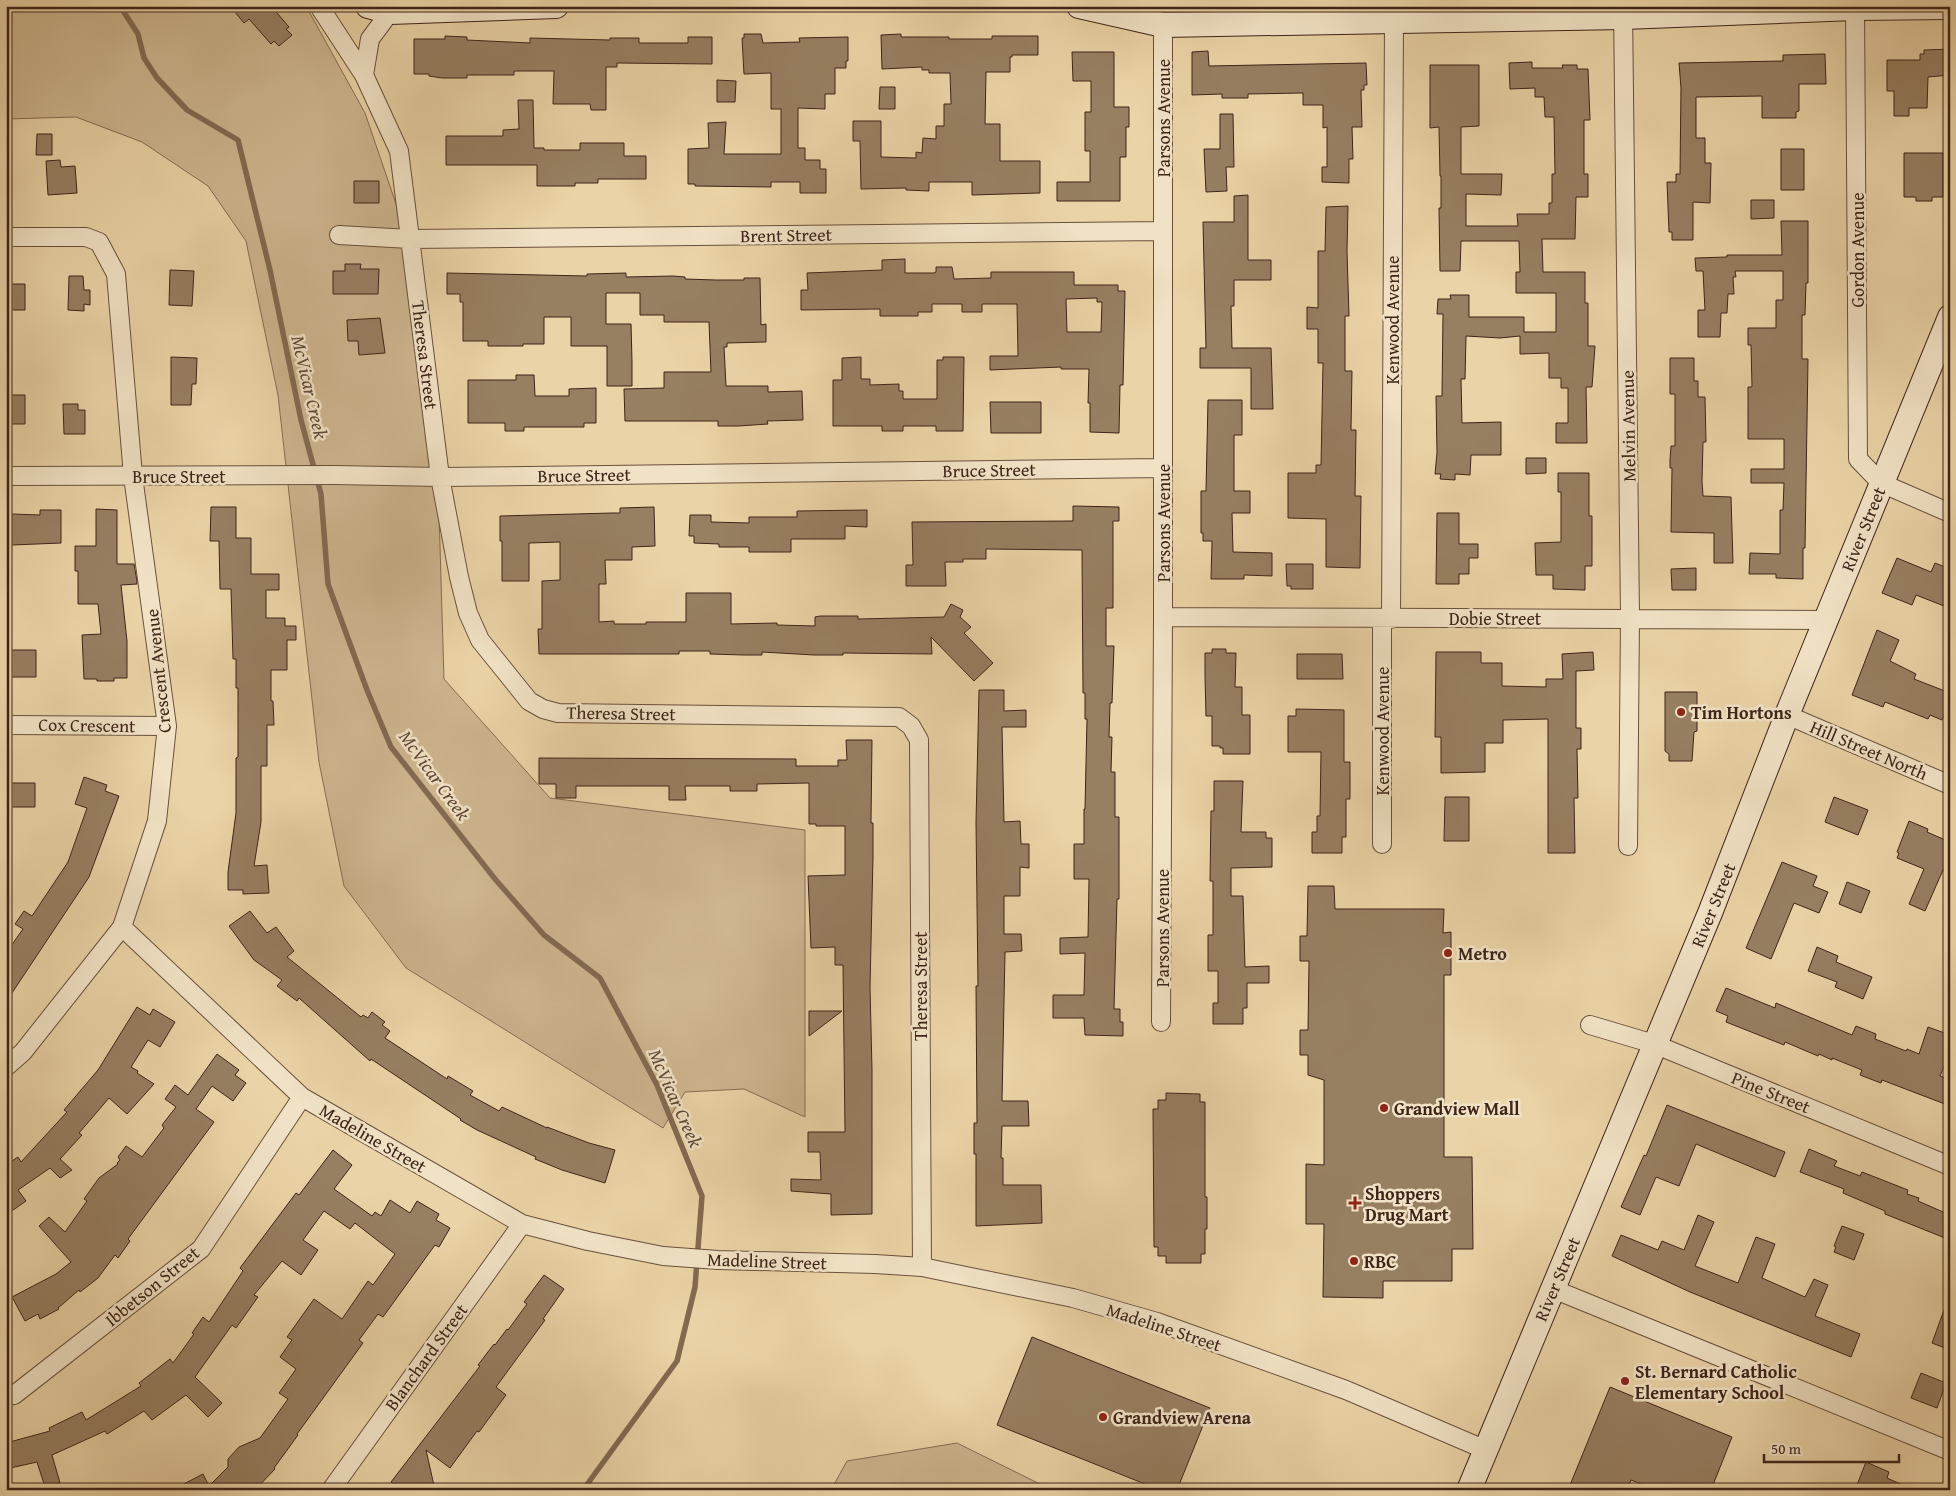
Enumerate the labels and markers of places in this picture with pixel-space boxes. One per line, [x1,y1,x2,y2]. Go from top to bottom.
place label: Tim Hortons [1691,699,1792,726]
marker: Tim Hortons [1675,706,1687,718]
place label: Metro [1458,940,1507,967]
marker: Metro [1442,947,1454,959]
place label: Grandview Mall [1394,1095,1520,1122]
marker: Grandview Mall [1378,1102,1390,1114]
place label: Shoppers Drug Mart [1365,1180,1449,1228]
marker: Shoppers Drug Mart [1349,1197,1361,1209]
place label: RBC [1364,1248,1396,1275]
marker: RBC [1348,1255,1360,1267]
place label: St. Bernard Catholic Elementary School [1635,1358,1797,1406]
marker: St. Bernard Catholic Elementary School [1619,1375,1631,1387]
place label: Grandview Arena [1113,1404,1252,1431]
marker: Grandview Arena [1097,1411,1109,1423]

